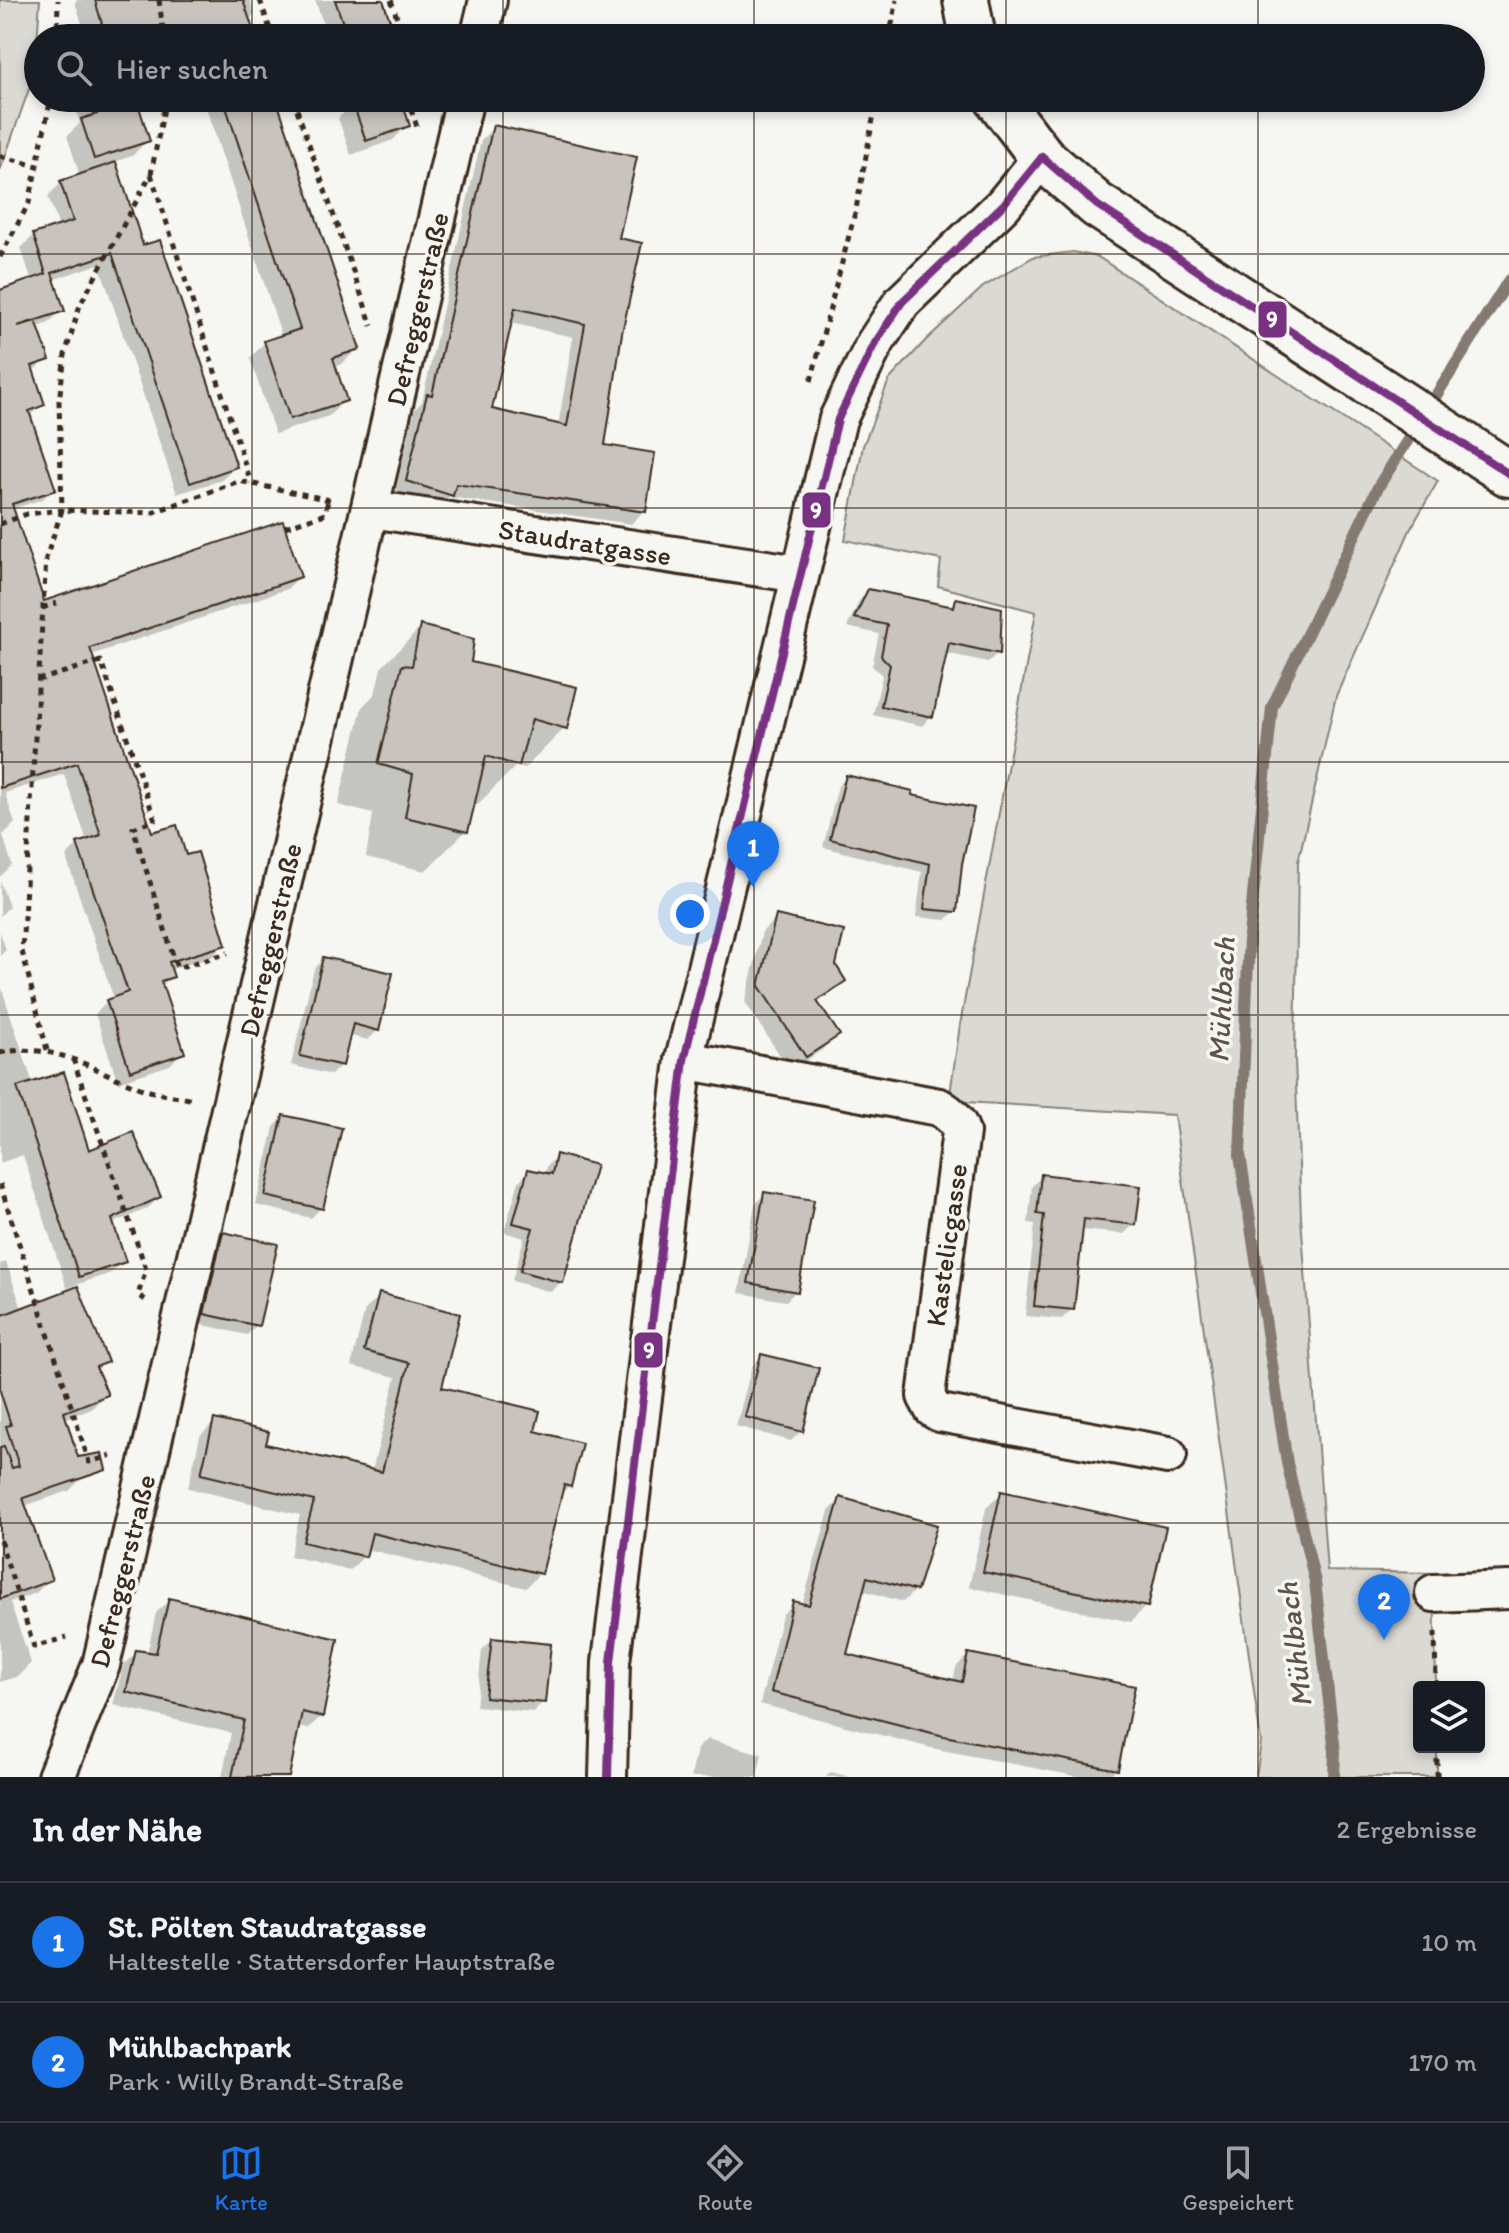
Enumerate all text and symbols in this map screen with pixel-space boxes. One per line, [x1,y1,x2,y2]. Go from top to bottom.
search box [24,24,1485,112]
icon: search [52,46,96,90]
text: Hier suchen [116,50,268,87]
street label: Defreggerstraße [378,209,456,409]
line badge: 9 [1257,300,1288,339]
text: 9 [1266,306,1278,333]
line badge: 9 [801,491,832,529]
text: 9 [810,497,822,524]
street label: Staudratgasse [496,512,674,572]
pin: 1 [727,821,779,887]
street label: Defreggerstraße [231,840,309,1040]
your location [670,894,710,934]
water label: Mühlbach [1199,936,1243,1064]
street label: Kastelicgasse [918,1161,974,1329]
line badge: 9 [633,1331,664,1369]
text: 9 [643,1337,655,1364]
street label: Defreggerstraße [82,1471,162,1671]
pin: 2 [1358,1574,1410,1640]
water label: Mühlbach [1268,1580,1320,1710]
map controls [1413,1681,1485,1753]
button: layers [1413,1681,1485,1753]
text: In der Nähe [32,1809,202,1850]
text: 2 Ergebnisse [1337,1813,1477,1845]
text: St. Pölten Staudratgasse [108,1908,426,1945]
text: 1 [52,1926,64,1958]
text: 10 m [1421,1926,1477,1958]
text: Haltestelle · Stattersdorfer Hauptstraße [108,1945,555,1977]
text: Mühlbachpark [108,2028,291,2065]
text: 2 [51,2046,65,2078]
text: 170 m [1408,2046,1477,2078]
text: Park · Willy Brandt-Straße [108,2065,404,2097]
tab: Karte [215,2141,268,2216]
tab: Route [698,2141,753,2216]
tab: Gespeichert [1183,2141,1294,2216]

